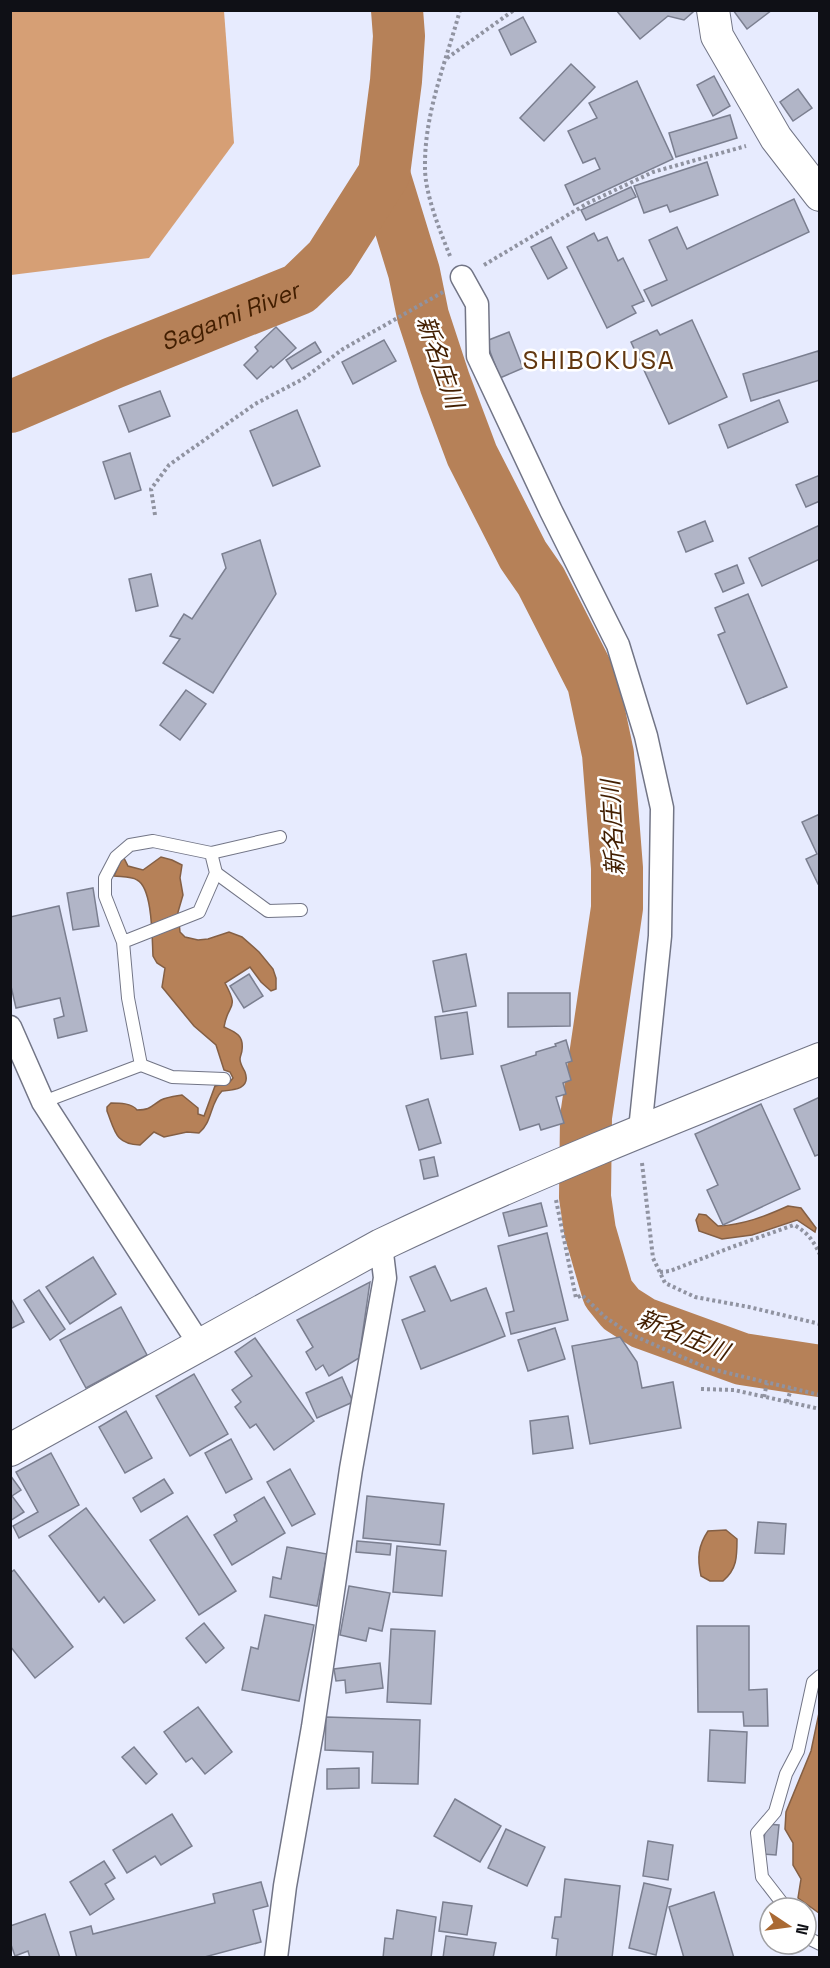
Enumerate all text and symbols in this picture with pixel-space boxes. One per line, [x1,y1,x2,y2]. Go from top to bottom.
water label: Sagami River [156,273,307,358]
water label: 新名庄川 [410,311,472,415]
district label: SHIBOKUSA [523,343,675,377]
water label: 新名庄川 [594,776,630,877]
water label: 新名庄川 [633,1302,736,1368]
north arrow [758,1896,818,1956]
text: N [791,1922,814,1937]

